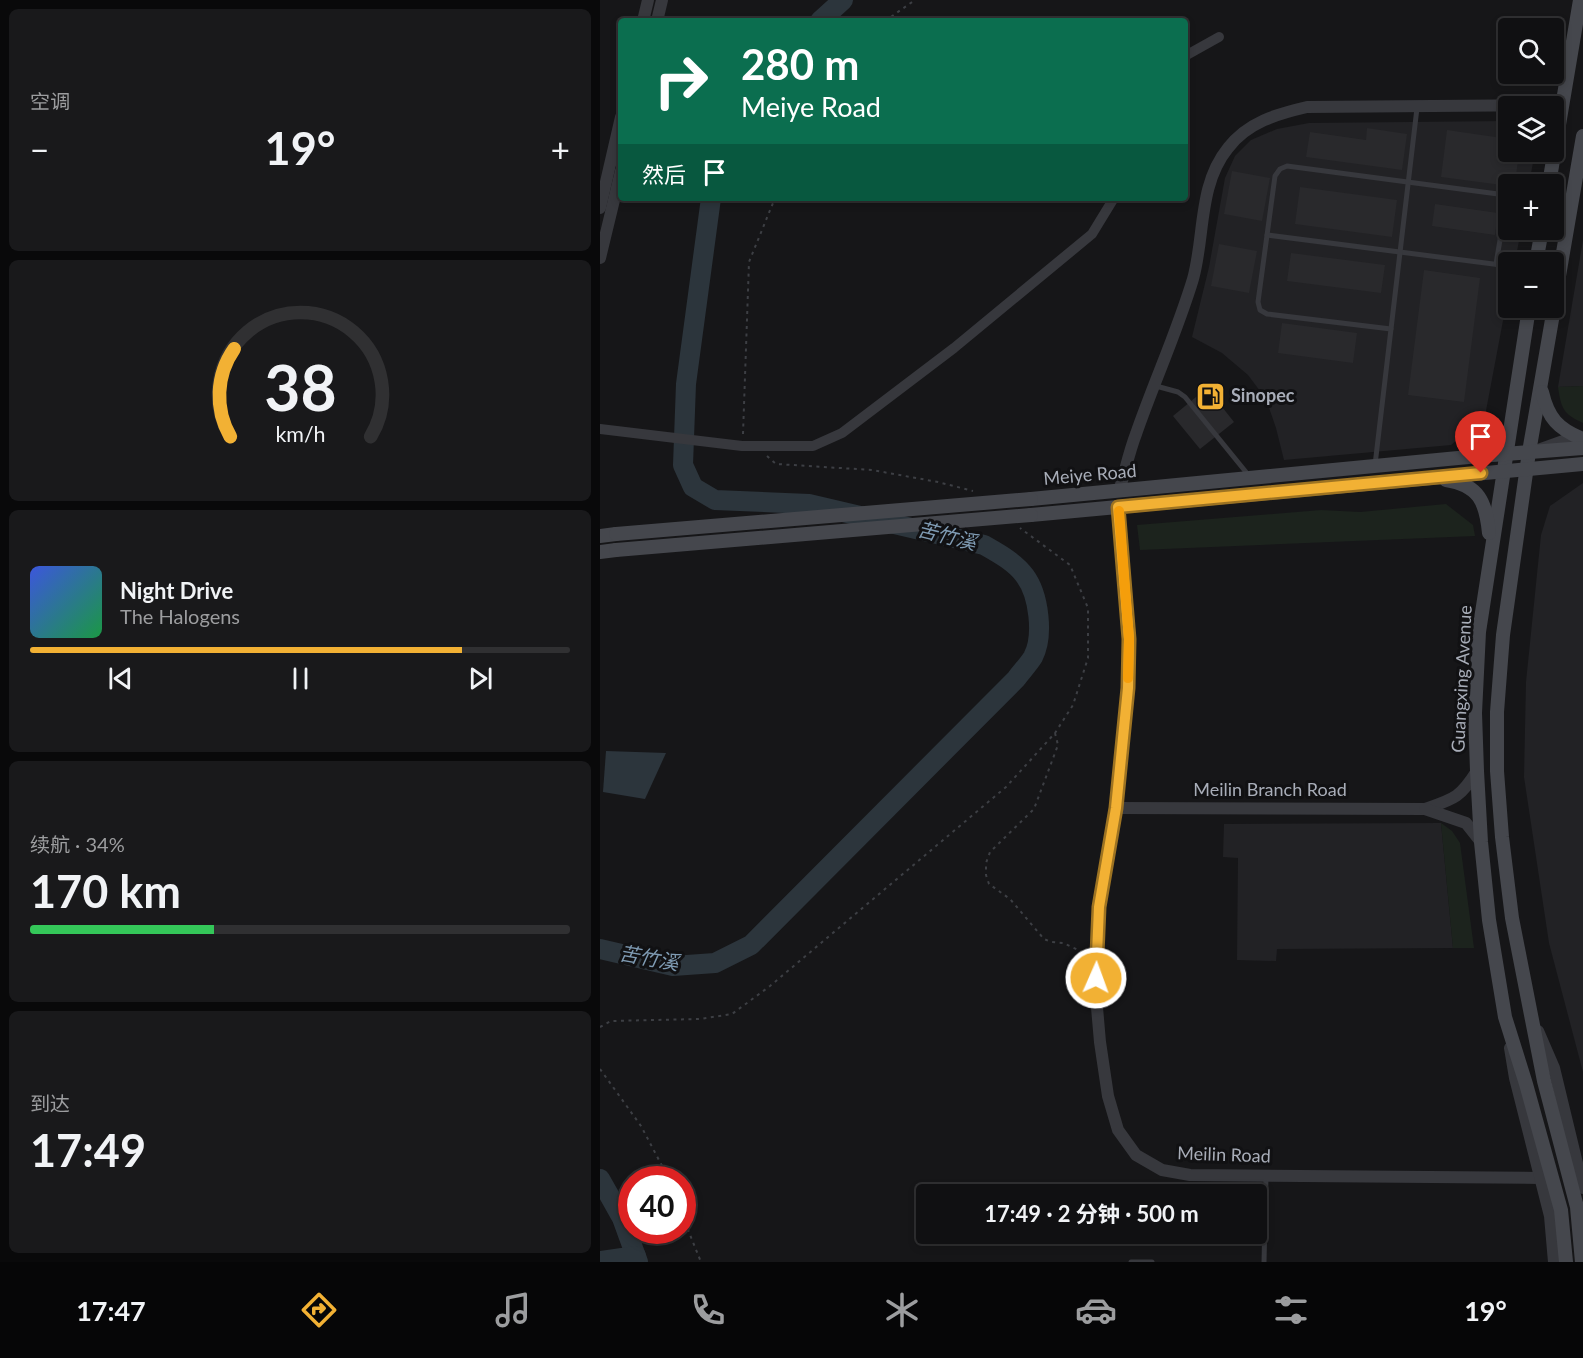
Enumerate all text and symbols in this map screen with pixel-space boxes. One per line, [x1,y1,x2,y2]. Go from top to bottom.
map controls [1498,18,1564,318]
button: search [1498,18,1564,84]
text: 280 m [741,39,859,89]
icon: right [642,42,720,120]
text: 空调 [30,89,70,113]
text: Meiye Road [741,90,881,123]
button: layers [1498,96,1564,162]
text: 19° [265,121,335,175]
text: − [30,129,49,169]
text: + [551,129,570,169]
icon: arrive [698,156,731,189]
text: 然后 [642,161,686,188]
button: + [1498,174,1564,240]
button: − [1498,252,1564,318]
text: 38 [264,350,336,425]
fuel station icon: Sinopec [1194,380,1226,412]
place label: Sinopec [1231,384,1295,406]
pin [1455,411,1506,473]
icon: arrive [1464,420,1497,453]
text: km/h [275,422,325,448]
street label: Meiye Road [1042,459,1137,489]
water label: 苦竹溪 [915,516,981,554]
text: Night Drive [120,577,233,604]
text: The Halogens [120,604,240,628]
street label: Guangxing Avenue [1446,605,1476,753]
icon: previous [104,662,137,695]
icon: pause [284,662,317,695]
icon: next [464,662,497,695]
street label: Meilin Branch Road [1193,778,1347,800]
text: 续航 · 34% [30,832,125,856]
text: 170 km [30,864,181,918]
water label: 苦竹溪 [618,940,683,974]
position arrow [1064,946,1128,1010]
text: 到达 [30,1091,70,1115]
text: 17:49 [30,1123,146,1177]
street label: Meilin Road [1177,1141,1271,1167]
speed limit sign: 40 [618,1166,696,1244]
text: 17:49 · 2 分钟 · 500 m [984,1200,1199,1227]
icon: directions [298,1289,340,1331]
icon: music [492,1289,534,1331]
icon: phone [687,1289,729,1331]
icon: climate [881,1289,923,1331]
icon: car [1075,1289,1117,1331]
icon: filters [1270,1289,1312,1331]
text: 17:47 [76,1294,146,1327]
text: 19° [1464,1294,1507,1327]

